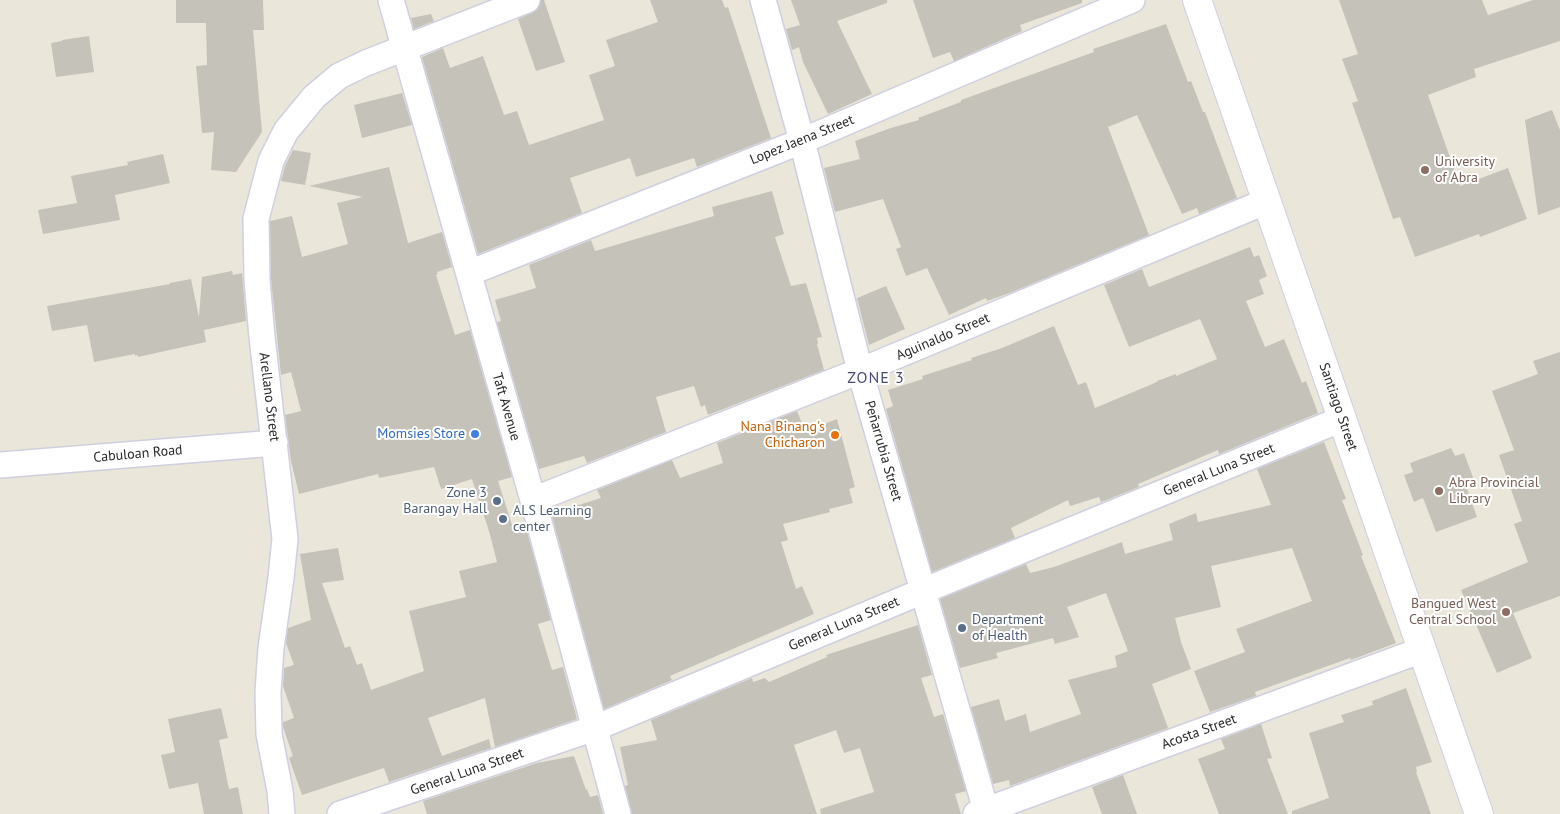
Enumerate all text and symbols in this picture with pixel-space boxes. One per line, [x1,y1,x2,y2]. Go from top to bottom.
street label: Lopez Jaena Street [748,111,856,169]
place label: University of Abra [1435,154,1495,186]
marker: University of Abra [1419,164,1431,176]
street label: Aguinaldo Street [894,310,992,364]
street label: Arellano Street [255,351,283,443]
street label: Santiago Street [1315,361,1361,453]
district label: ZONE 3 [846,368,906,388]
street label: Taft Avenue [488,371,524,443]
street label: Peñarrubia Street [861,399,905,503]
place label: Nana Binang's Chicharon [741,419,825,452]
place label: Momsies Store [377,426,465,442]
marker: Momsies Store [469,428,481,440]
marker: Nana Binang's Chicharon [829,429,841,441]
street label: General Luna Street [1161,440,1277,500]
street label: Cabuloan Road [93,442,183,466]
place label: Abra Provincial Library [1449,475,1539,508]
place label: Zone 3 Barangay Hall [403,485,487,518]
marker: Abra Provincial Library [1433,485,1445,497]
marker: Zone 3 Barangay Hall [491,495,503,507]
place label: ALS Learning center [513,503,591,536]
marker: ALS Learning center [497,513,509,525]
street label: General Luna Street [786,593,902,655]
place label: Bangued West Central School [1409,596,1496,628]
marker: Bangued West Central School [1500,606,1512,618]
place label: Department of Health [972,612,1044,644]
marker: Department of Health [956,622,968,634]
street label: Acosta Street [1159,711,1239,753]
street label: General Luna Street [408,745,526,799]

